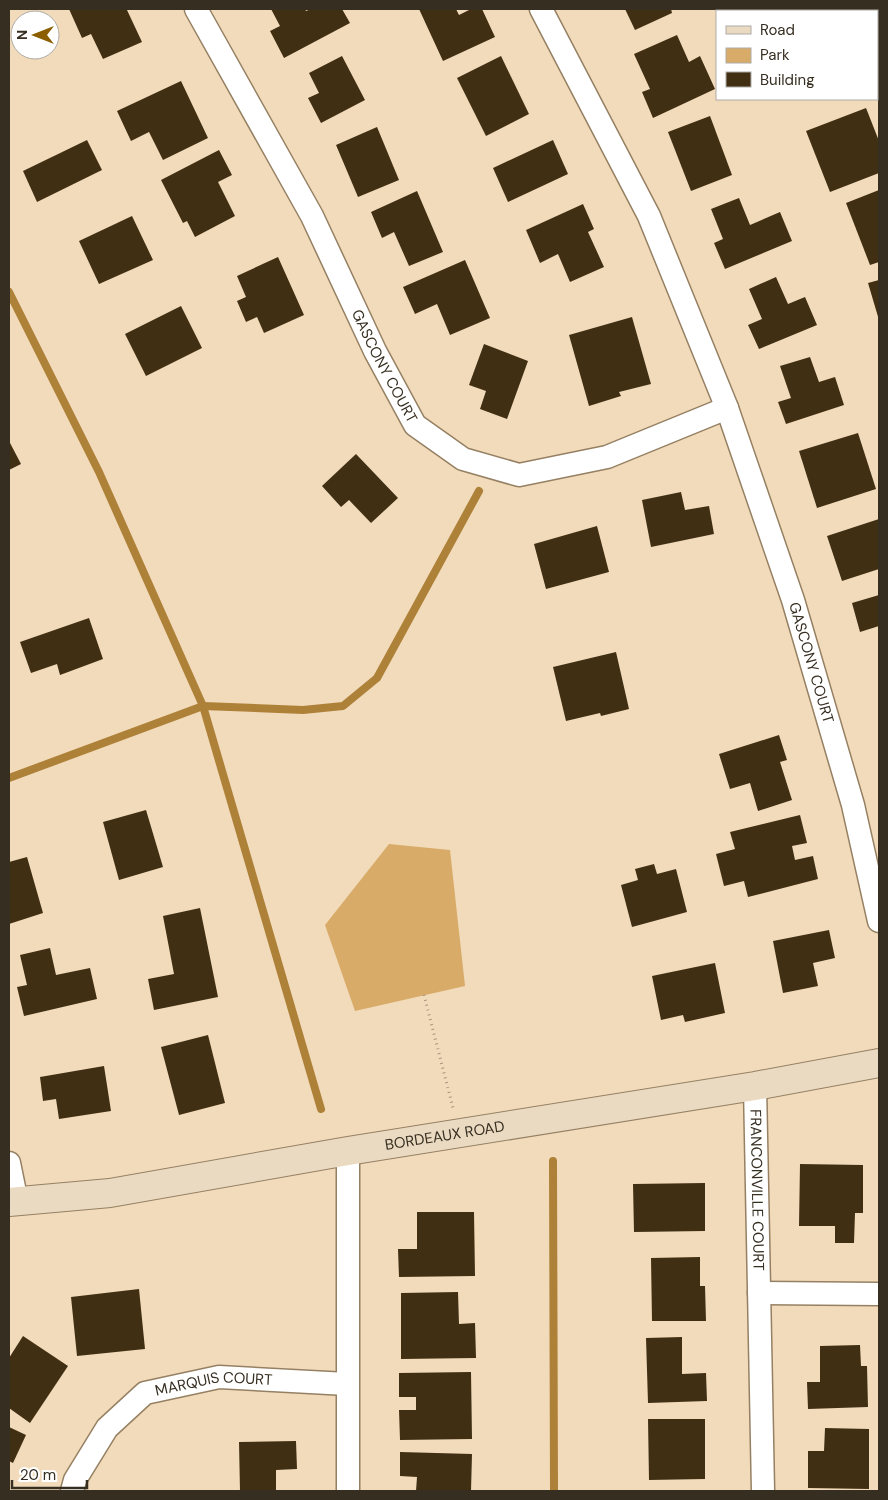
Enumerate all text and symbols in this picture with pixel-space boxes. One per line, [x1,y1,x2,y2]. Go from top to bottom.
north arrow [10,10,60,60]
legend [716,10,878,100]
text: Road [760,20,795,40]
text: N [13,30,31,40]
text: Park [760,45,790,65]
text: Building [760,70,815,90]
street label: GASCONY COURT [347,306,422,426]
street label: GASCONY COURT [784,600,838,725]
street label: FRANCONVILLE COURT [745,1109,769,1271]
street label: BORDEAUX ROAD [383,1116,506,1155]
street label: MARQUIS COURT [153,1367,273,1401]
scale bar [12,1458,88,1490]
text: 20 m [20,1465,56,1485]

